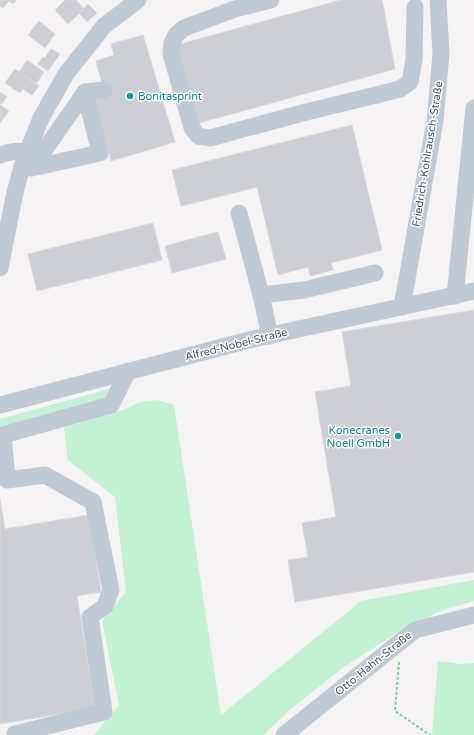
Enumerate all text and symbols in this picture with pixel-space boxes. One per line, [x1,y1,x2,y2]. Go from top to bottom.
street label: Friedrich-Kohlrausch-Straße [410,80,445,228]
place label: Bonitasprint [138,90,202,103]
marker: Bonitasprint [125,91,135,101]
street label: Alfred-Nobel-Straße [184,325,289,364]
place label: Konecranes Noell GmbH [327,424,390,450]
marker: Konecranes Noell GmbH [393,431,403,441]
street label: Otto-Hahn-Straße [332,629,414,698]

